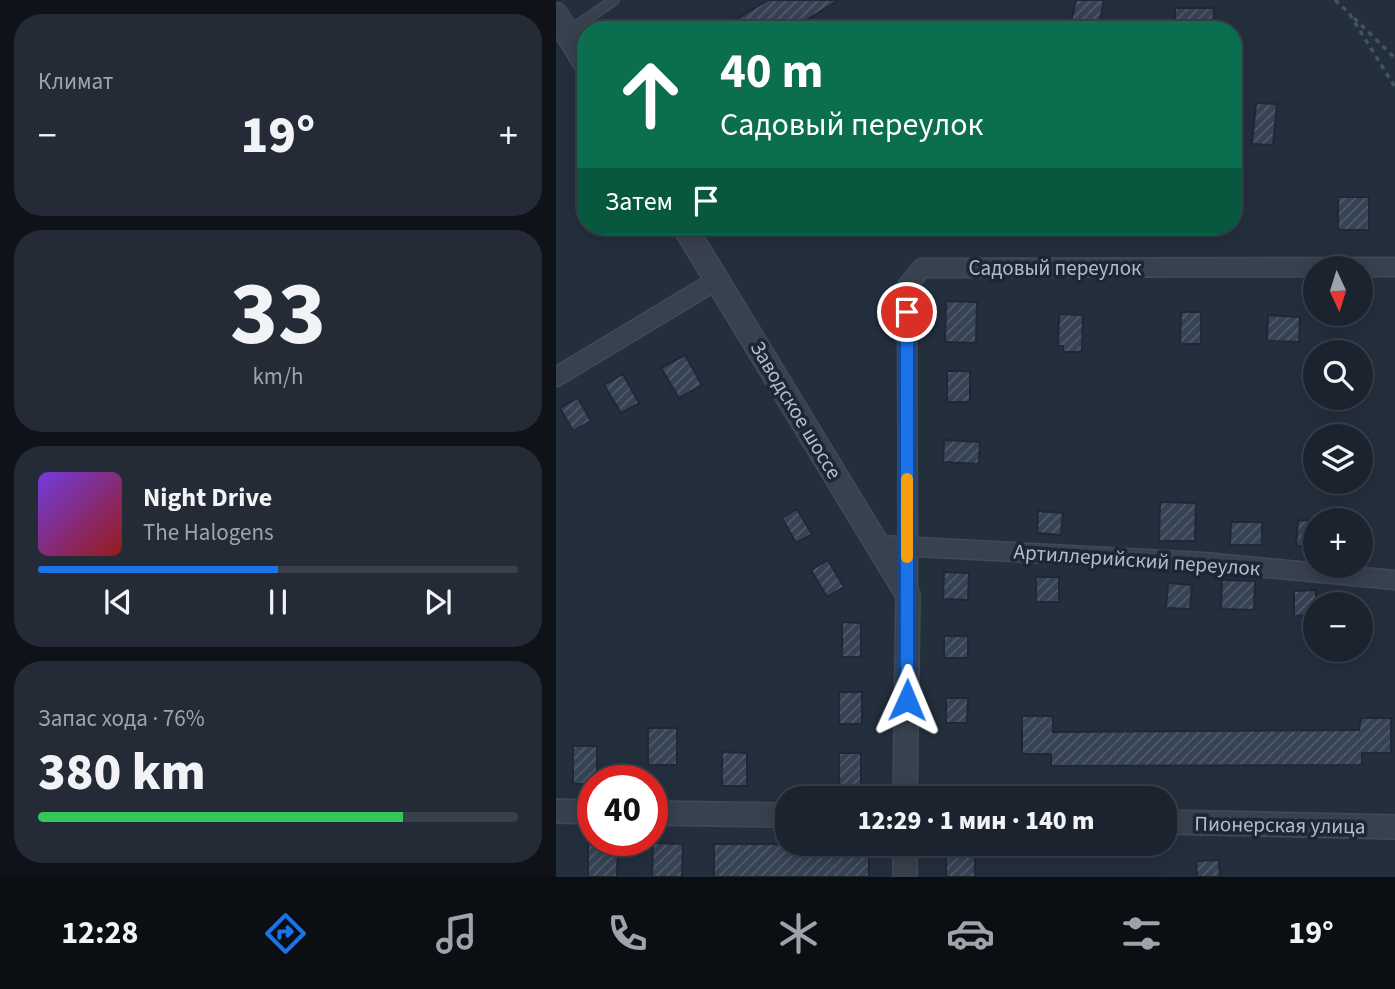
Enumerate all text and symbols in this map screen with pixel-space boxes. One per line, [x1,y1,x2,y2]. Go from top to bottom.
text: 40 m [720,37,824,107]
icon: ahead [605,49,696,140]
text: Климат [38,65,113,98]
text: 19° [241,99,315,173]
text: Садовый переулок [720,102,983,148]
text: − [38,109,57,163]
text: + [499,109,518,163]
icon: arrive [687,182,725,220]
text: Затем [605,183,673,220]
text: 33 [230,250,326,379]
street label: Садовый переулок [969,253,1142,283]
north arrow [1303,256,1373,326]
map controls [1303,256,1373,662]
pin [877,282,937,342]
icon: arrive [888,293,926,331]
street label: Заводское шоссе [743,335,849,485]
button: search [1303,340,1373,410]
text: km/h [252,360,304,393]
button: layers [1303,424,1373,494]
text: Night Drive [143,479,272,516]
button: + [1303,508,1373,578]
text: The Halogens [143,516,274,549]
street label: Артиллерийский переулок [1013,536,1262,584]
icon: previous [99,583,137,621]
icon: pause [259,583,297,621]
icon: next [419,583,457,621]
button: − [1303,592,1373,662]
position arrow [870,663,944,737]
text: Запас хода · 76% [38,702,205,735]
text: 380 km [38,736,206,810]
speed limit sign: 40 [577,765,668,856]
text: 12:29 · 1 мин · 140 m [858,802,1094,839]
street label: Пионерская улица [1194,809,1366,841]
icon: directions [261,909,310,958]
icon: music [432,909,481,958]
icon: phone [603,909,652,958]
icon: climate [774,909,823,958]
icon: car [946,909,995,958]
icon: filters [1117,909,1166,958]
text: 12:28 [61,910,138,956]
text: 19° [1288,910,1334,956]

